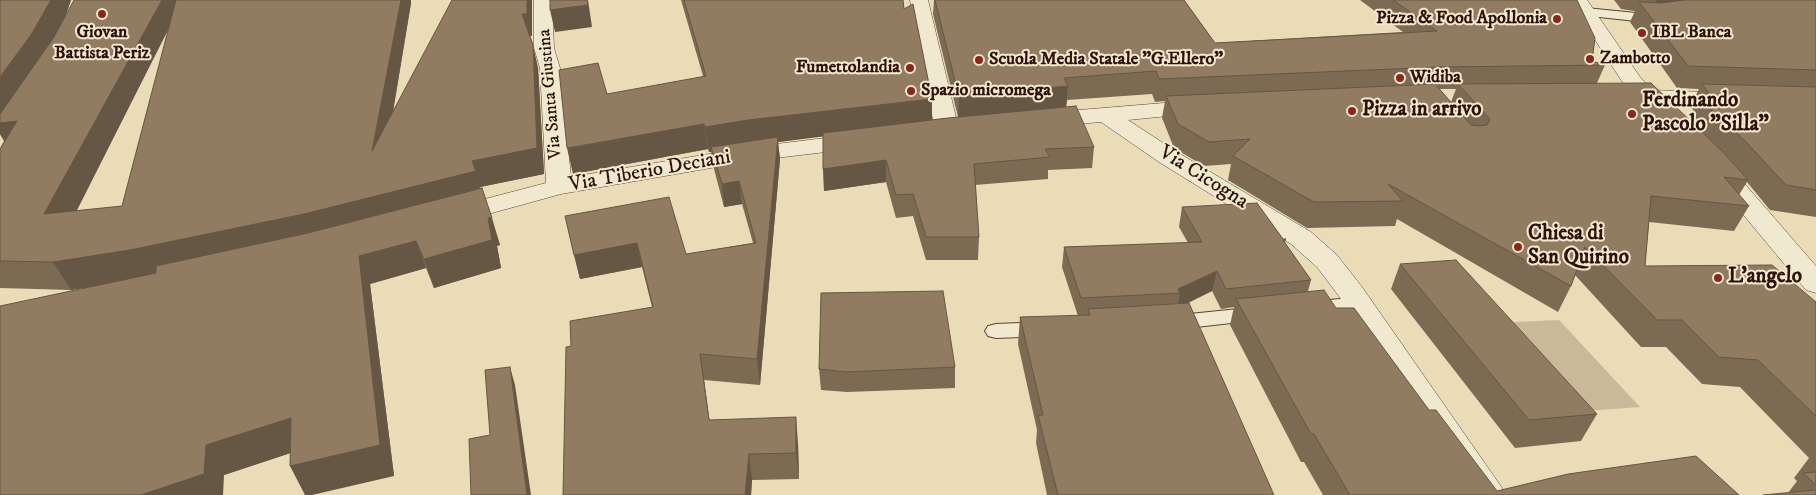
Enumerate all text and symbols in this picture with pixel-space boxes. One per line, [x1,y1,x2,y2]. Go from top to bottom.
marker: Giovan Battista Periz [96,8,108,20]
place label: Pizza & Food Apollonia [1376,8,1547,30]
marker: Pizza & Food Apollonia [1551,13,1563,25]
place label: Giovan Battista Periz [54,22,150,64]
place label: IBL Banca [1652,22,1731,44]
marker: IBL Banca [1636,27,1648,39]
street label: Via Santa Giustina [535,28,567,160]
place label: Zambotto [1600,48,1670,70]
place label: Scuola Media Statale "G.Ellero" [989,49,1223,71]
marker: Zambotto [1584,53,1596,65]
marker: Scuola Media Statale "G.Ellero" [973,54,985,66]
place label: Fumettolandia [796,57,900,79]
marker: Fumettolandia [904,62,916,74]
place label: Widiba [1410,67,1461,89]
marker: Widiba [1394,72,1406,84]
place label: Spazio micromega [921,80,1051,102]
marker: Spazio micromega [905,85,917,97]
place label: Ferdinando Pascolo "Silla" [1642,89,1769,139]
place label: Pizza in arrivo [1362,98,1481,124]
marker: Pizza in arrivo [1346,105,1358,117]
marker: Ferdinando Pascolo "Silla" [1626,108,1638,120]
street label: Via Cicogna [1154,141,1252,215]
street label: Via Tiberio Deciani [567,145,733,199]
place label: Chiesa di San Quirino [1528,222,1629,272]
marker: Chiesa di San Quirino [1512,241,1524,253]
place label: L'angelo [1728,265,1802,291]
marker: L'angelo [1712,272,1724,284]

